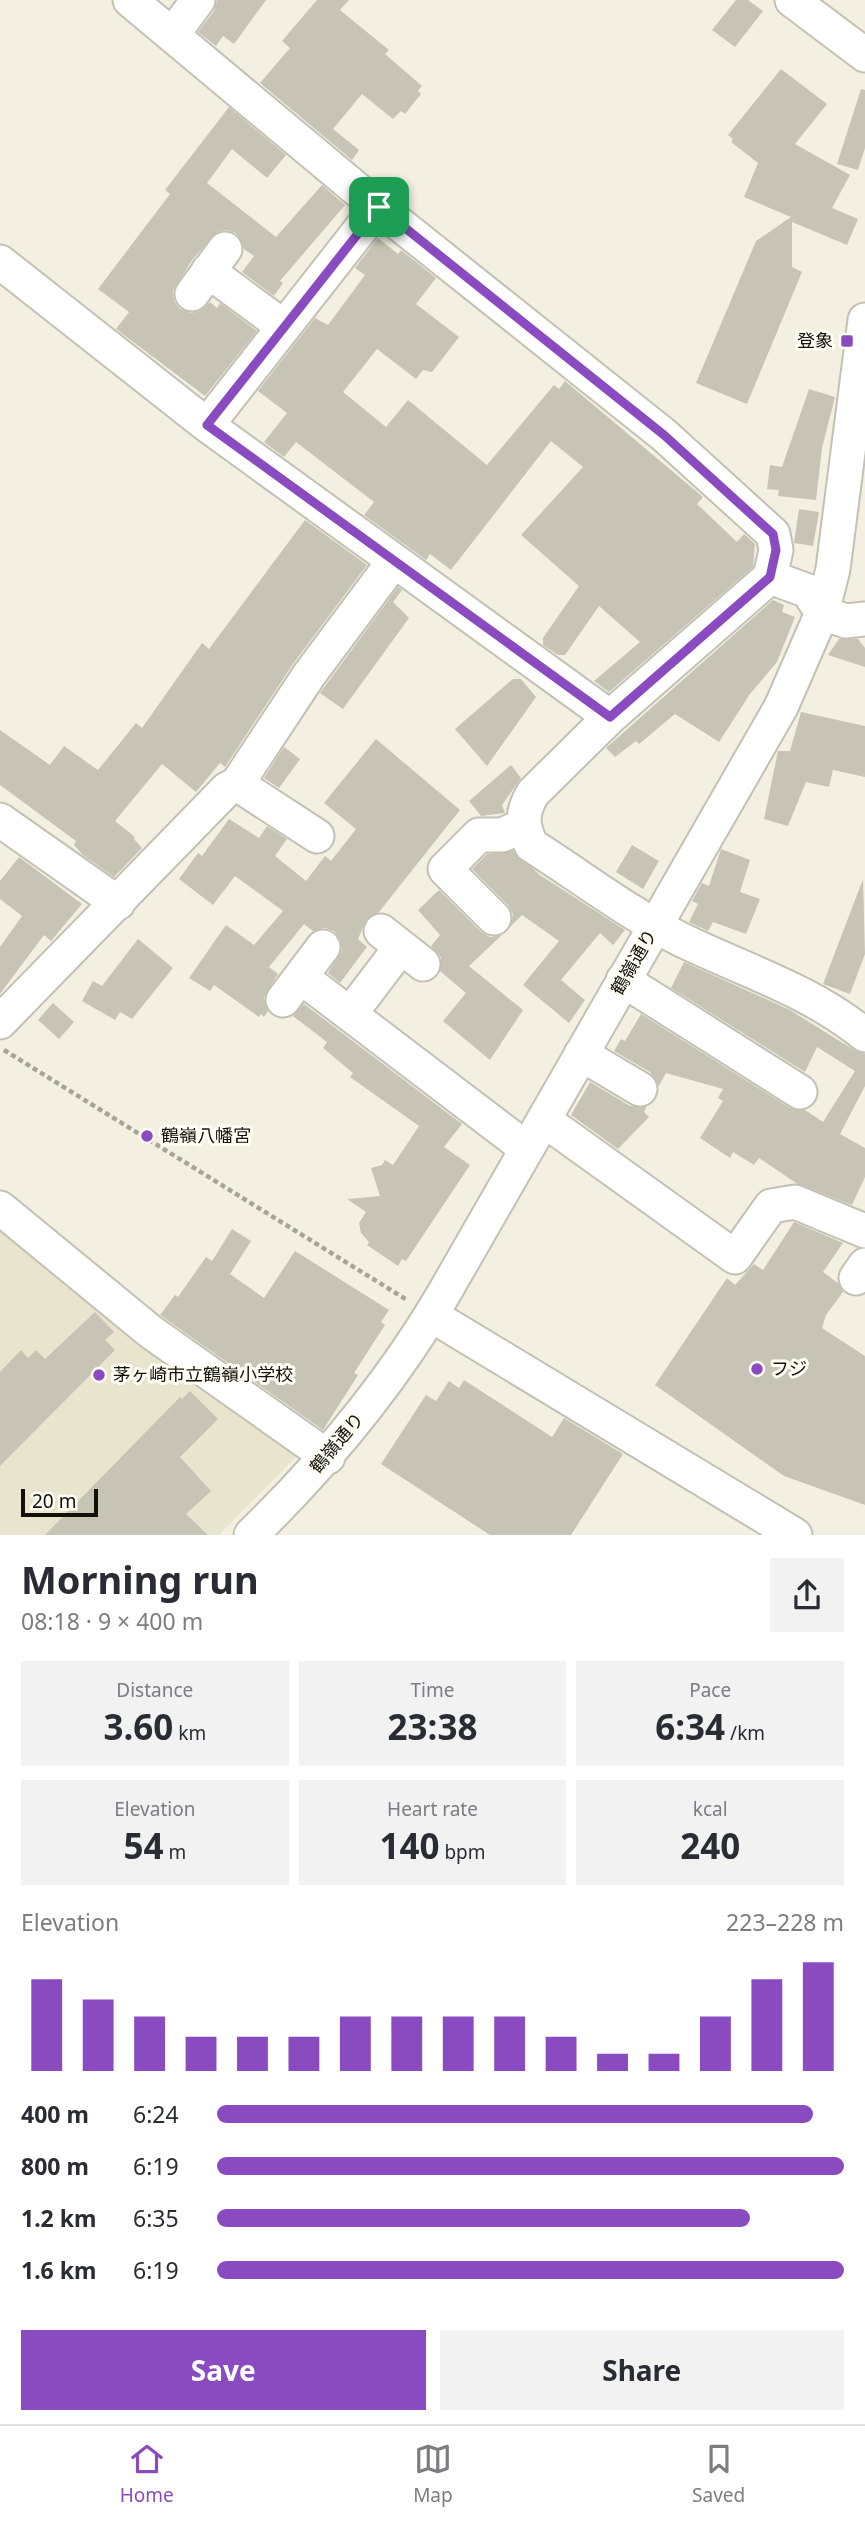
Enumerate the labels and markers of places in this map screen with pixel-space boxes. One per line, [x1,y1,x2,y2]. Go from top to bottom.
pin [349,177,409,237]
place label: 登象 [797,328,833,352]
marker: 登象 [839,333,855,349]
place label: 鶴嶺八幡宮 [161,1123,251,1147]
marker: 鶴嶺八幡宮 [139,1128,155,1144]
place label: フジ [771,1356,807,1380]
marker: フジ [749,1361,765,1377]
place label: 茅ヶ崎市立鶴嶺小学校 [113,1362,293,1386]
marker: 茅ヶ崎市立鶴嶺小学校 [91,1367,107,1383]

